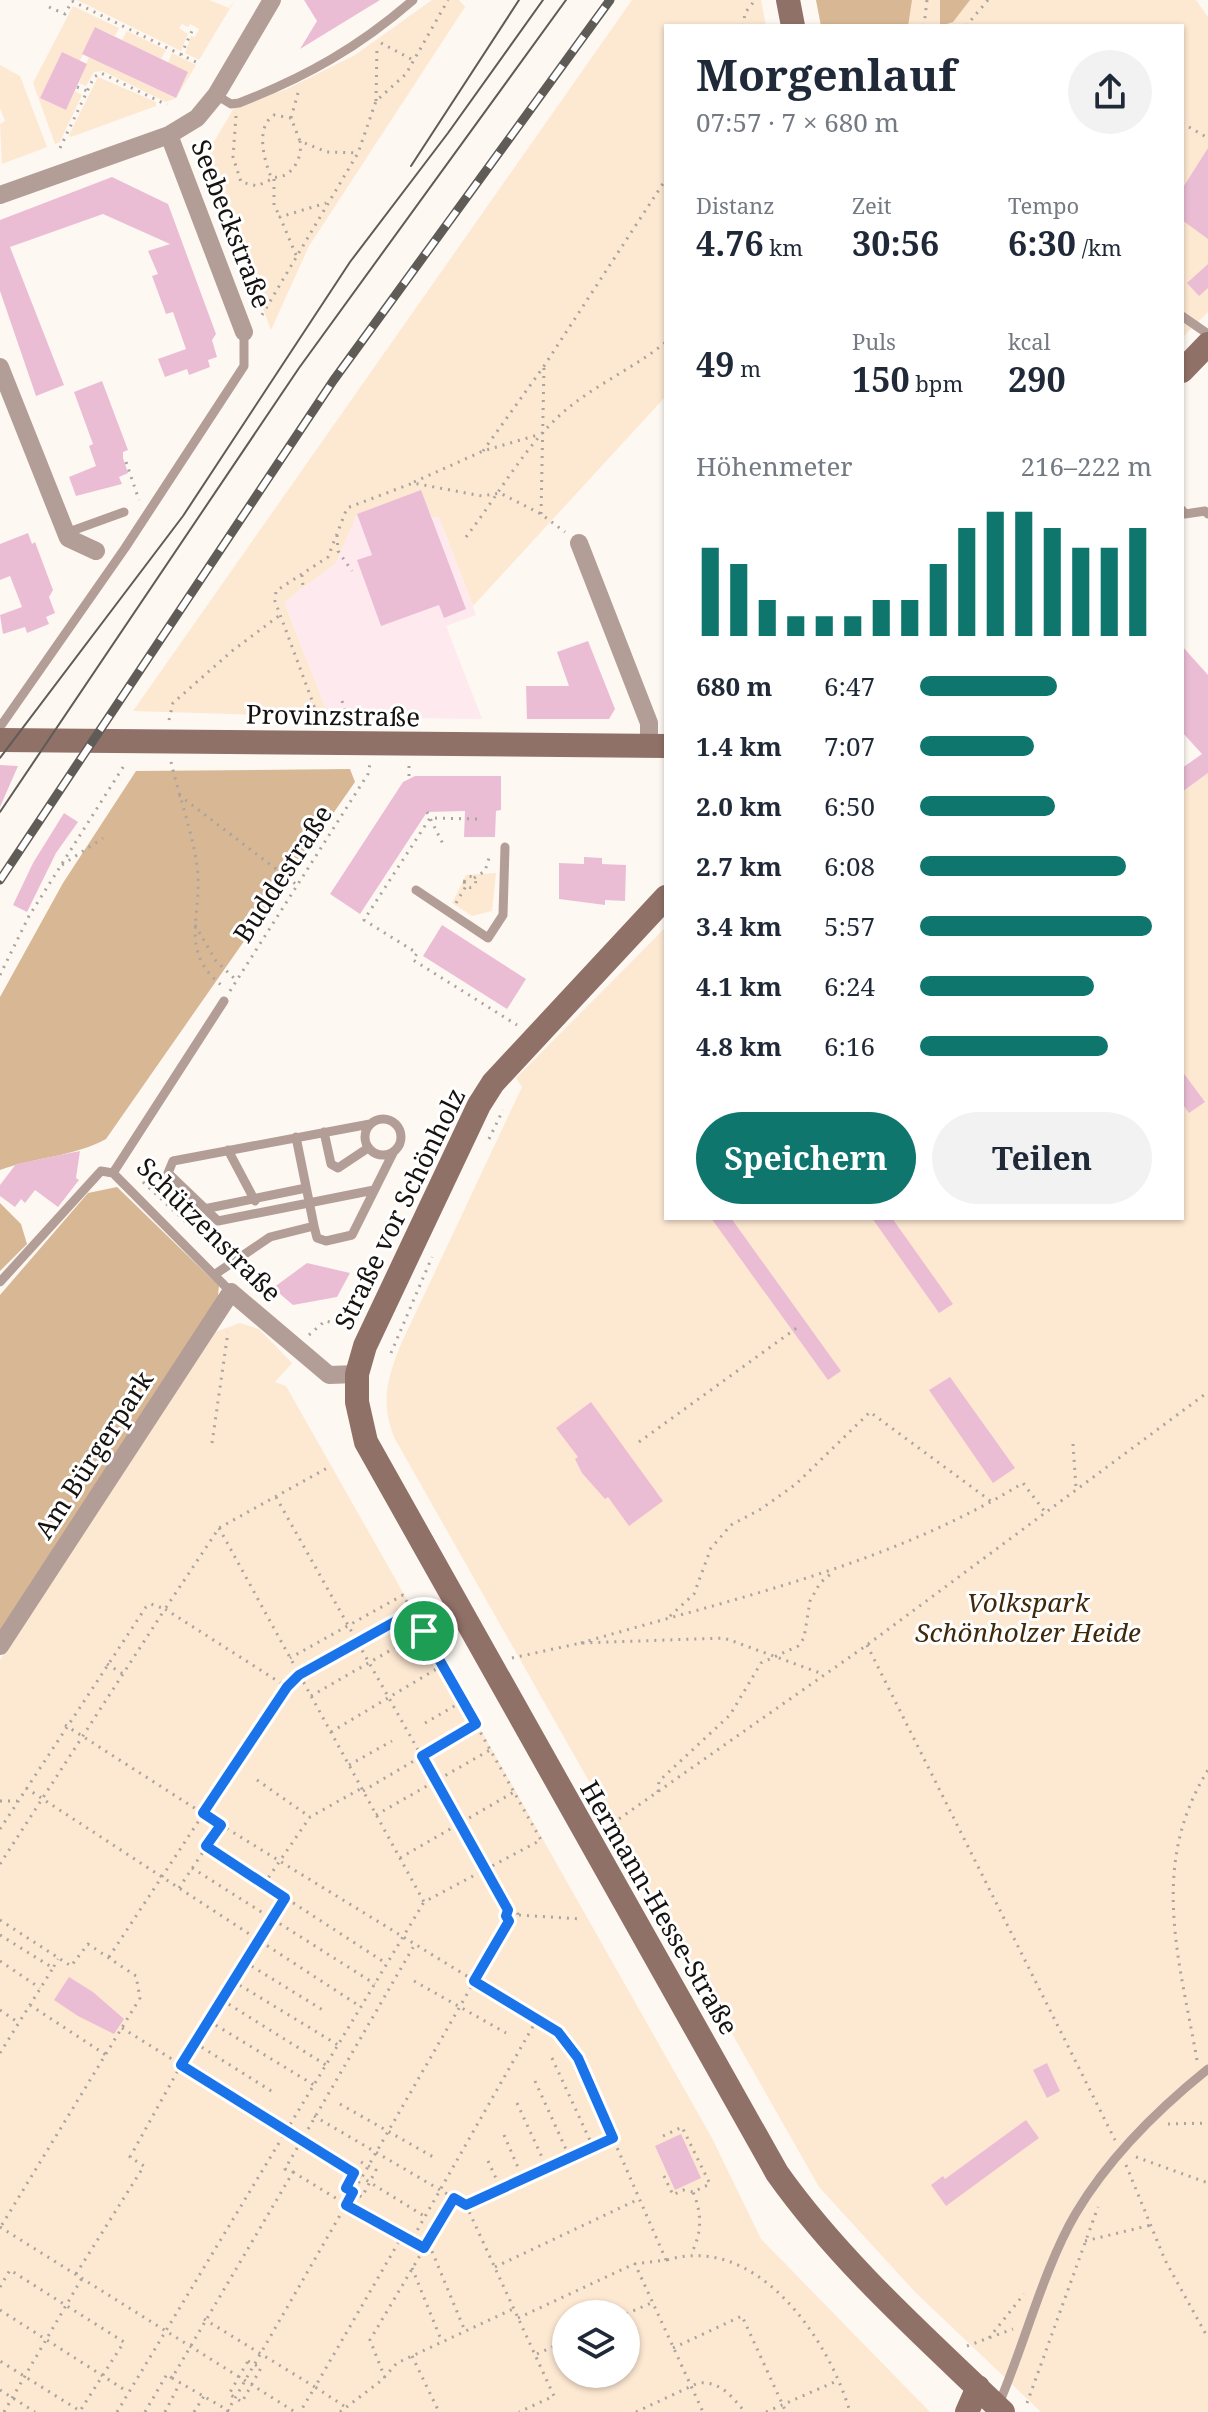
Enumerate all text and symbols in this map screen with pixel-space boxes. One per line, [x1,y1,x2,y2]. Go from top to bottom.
text: Morgenlauf [696,44,956,104]
button: share [1068,50,1152,134]
text: 07:57 · 7 × 680 m [696,104,899,140]
street label: Seebeckstraße [183,134,281,313]
text: Distanz [696,190,775,220]
text: Zeit [852,190,892,220]
text: Tempo [1008,190,1079,220]
text: 4.76 [696,220,764,266]
text: 30:56 [852,220,939,266]
text: 6:30 [1008,220,1076,266]
text: km [764,232,803,262]
text: /km [1076,232,1122,262]
text: Puls [852,326,896,356]
text: kcal [1008,326,1050,356]
text: 49 [696,341,734,387]
text: m [734,353,761,383]
text: 150 [852,356,910,402]
text: 290 [1008,356,1066,402]
text: bpm [910,368,963,398]
text: Höhenmeter [696,448,853,484]
text: 216–222 m [1020,448,1152,484]
text: 680 m [696,668,772,704]
text: 6:47 [824,668,875,704]
street label: Provinzstraße [246,695,420,735]
text: 1.4 km [696,728,782,764]
text: 7:07 [824,728,875,764]
text: 2.0 km [696,788,782,824]
text: 6:50 [824,788,875,824]
street label: Buddestraße [224,798,340,949]
text: 2.7 km [696,848,782,884]
text: 6:08 [824,848,875,884]
text: 3.4 km [696,908,782,944]
text: 5:57 [824,908,875,944]
text: 4.1 km [696,968,782,1004]
text: 6:24 [824,968,875,1004]
text: 4.8 km [696,1028,782,1064]
text: 6:16 [824,1028,875,1064]
street label: Straße vor Schönholz [325,1082,473,1335]
button: Speichern [696,1112,916,1204]
button: Teilen [932,1112,1152,1204]
street label: Schützenstraße [129,1149,290,1310]
street label: Am Bürgerpark [25,1363,161,1545]
park label: Volkspark Schönholzer Heide [915,1584,1141,1650]
pin [390,1597,458,1665]
icon: arrive [402,1609,446,1653]
street label: Hermann-Hesse-Straße [572,1774,747,2041]
map controls [552,2300,640,2388]
button: layers [552,2300,640,2388]

